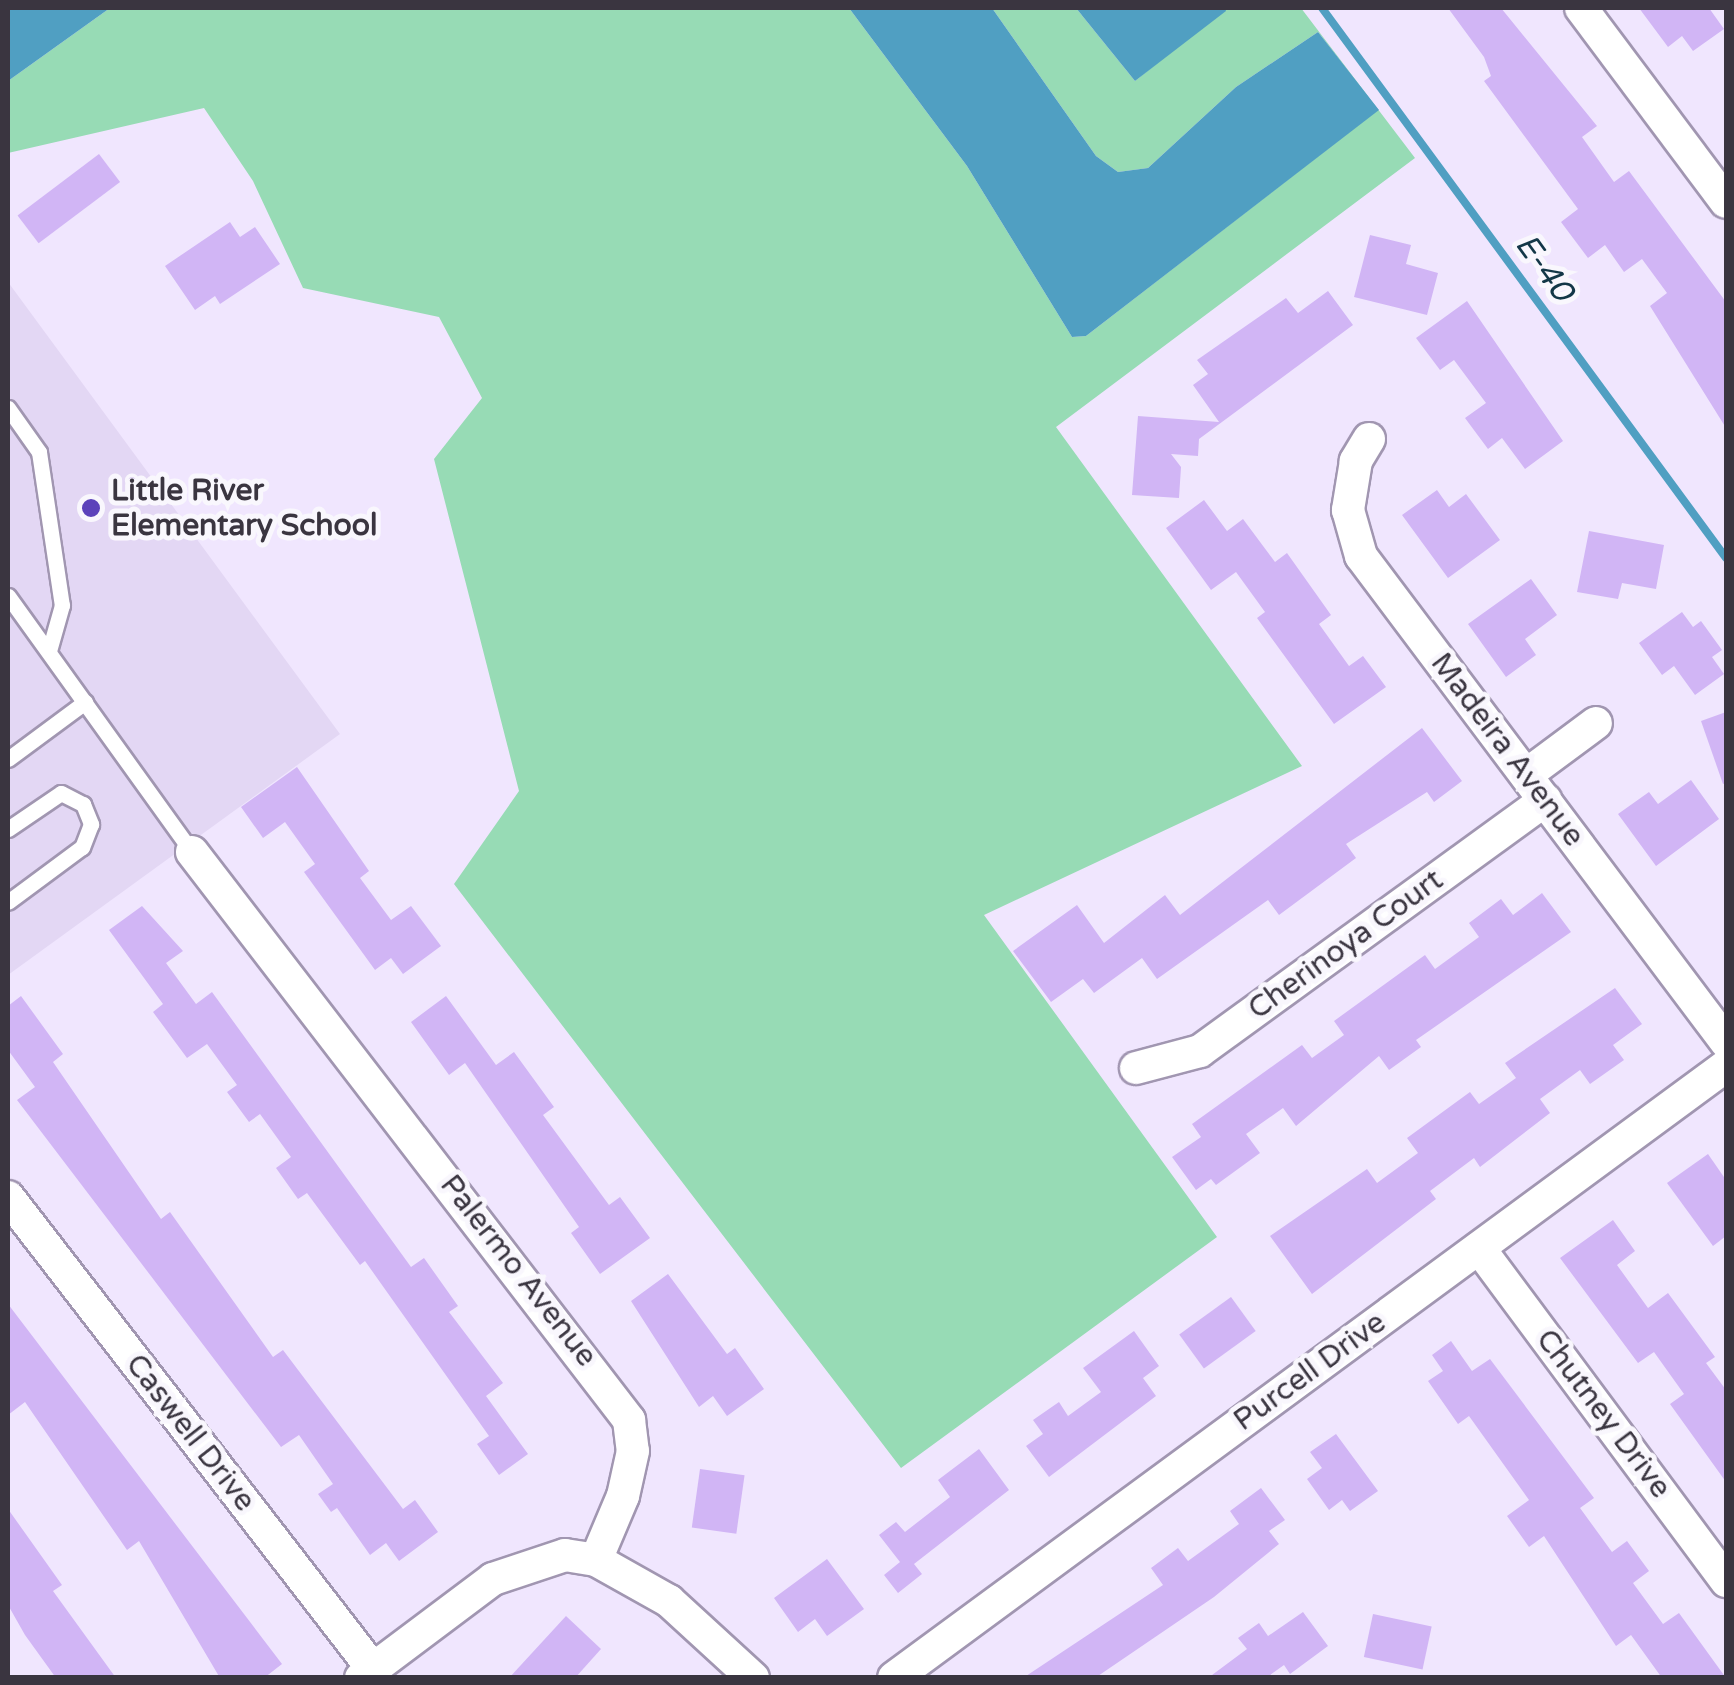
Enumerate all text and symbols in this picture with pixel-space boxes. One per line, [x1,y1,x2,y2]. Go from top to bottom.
water label: E-40 [1507,227,1581,309]
place label: Little River Elementary School [111,473,377,544]
marker: Little River Elementary School [80,497,102,519]
street label: Madeira Avenue [1423,646,1591,854]
street label: Cherinoya Court [1242,862,1450,1028]
street label: Palermo Avenue [432,1168,604,1374]
street label: Purcell Drive [1227,1305,1393,1439]
street label: Chutney Drive [1528,1323,1678,1505]
street label: Caswell Drive [118,1347,262,1519]

